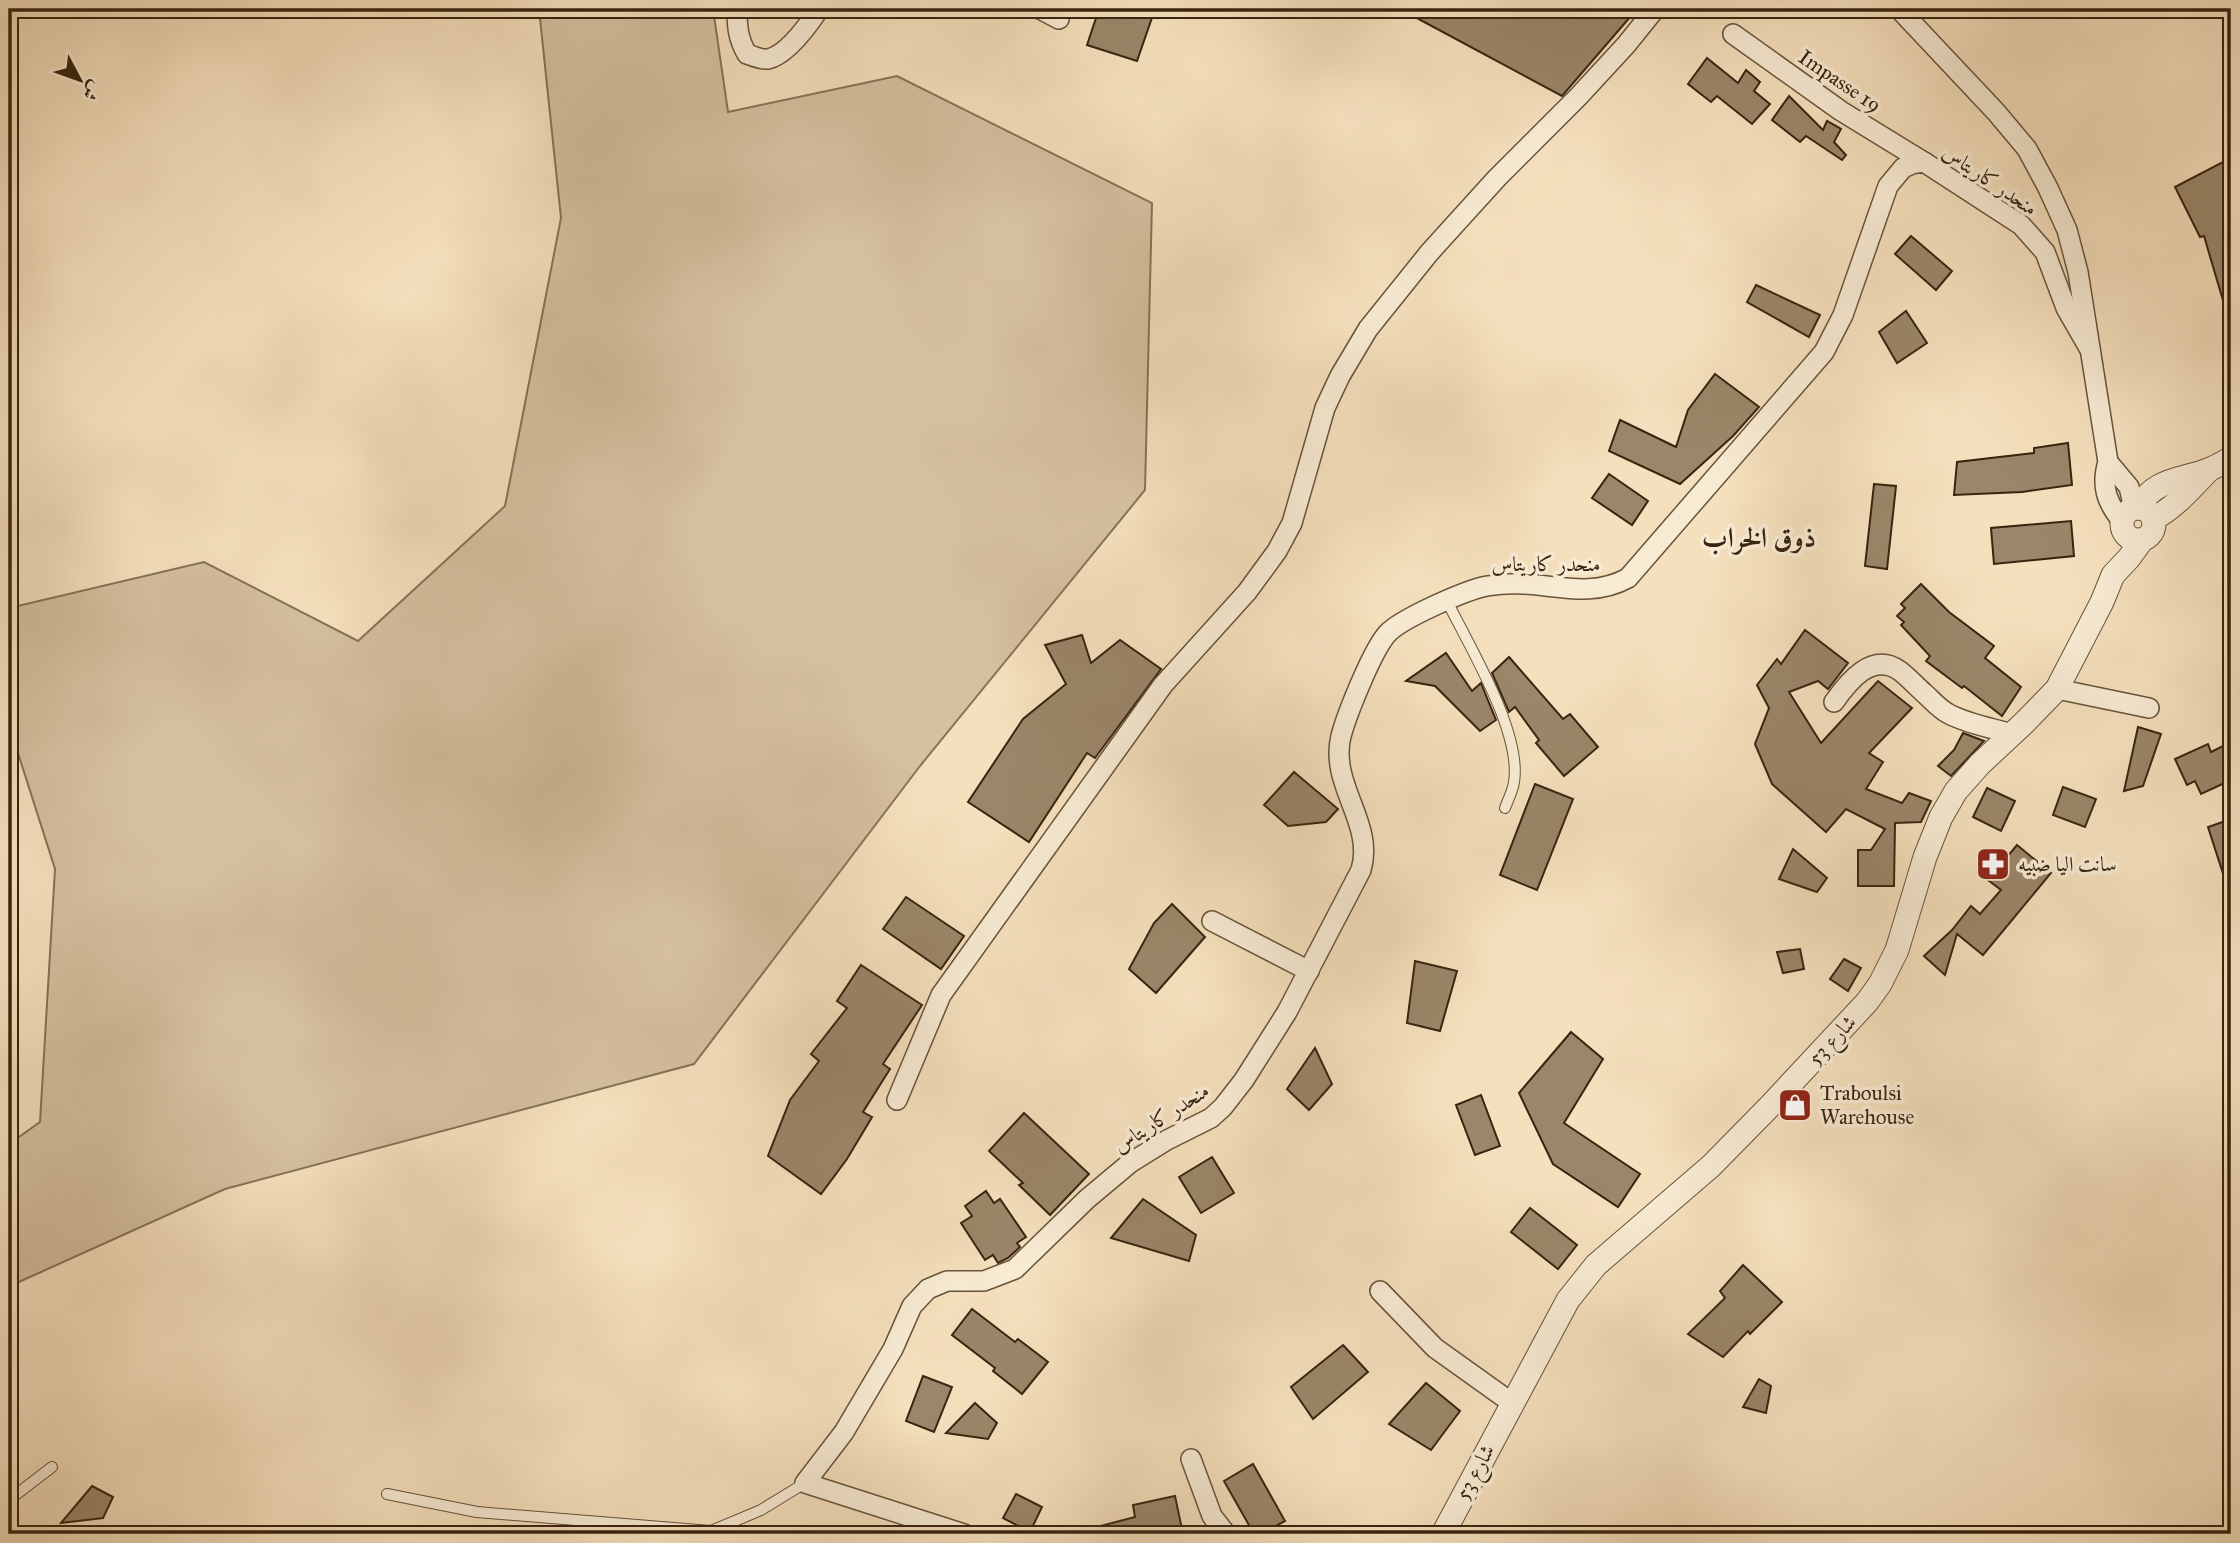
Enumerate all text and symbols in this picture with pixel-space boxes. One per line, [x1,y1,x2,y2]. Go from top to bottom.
street label: Impasse 19 [1794,44,1886,118]
north arrow [46,46,116,116]
text: ش [78,76,107,105]
street label: منحدر كاريتاس [1938,139,2042,221]
district label: ذوق الخراب [1702,520,1816,556]
street label: منحدر كاريتاس [1491,551,1601,577]
pharmacy icon: سانت اليا ضبيه [1974,845,2012,883]
place label: سانت اليا ضبيه [2018,851,2117,877]
street label: شارع 53 [1802,1010,1865,1074]
street label: منحدر كاريتاس [1108,1077,1214,1159]
place label: Traboulsi Warehouse [1820,1080,1914,1130]
shop icon: Traboulsi Warehouse [1776,1086,1814,1124]
street label: شارع 53 [1450,1440,1505,1507]

